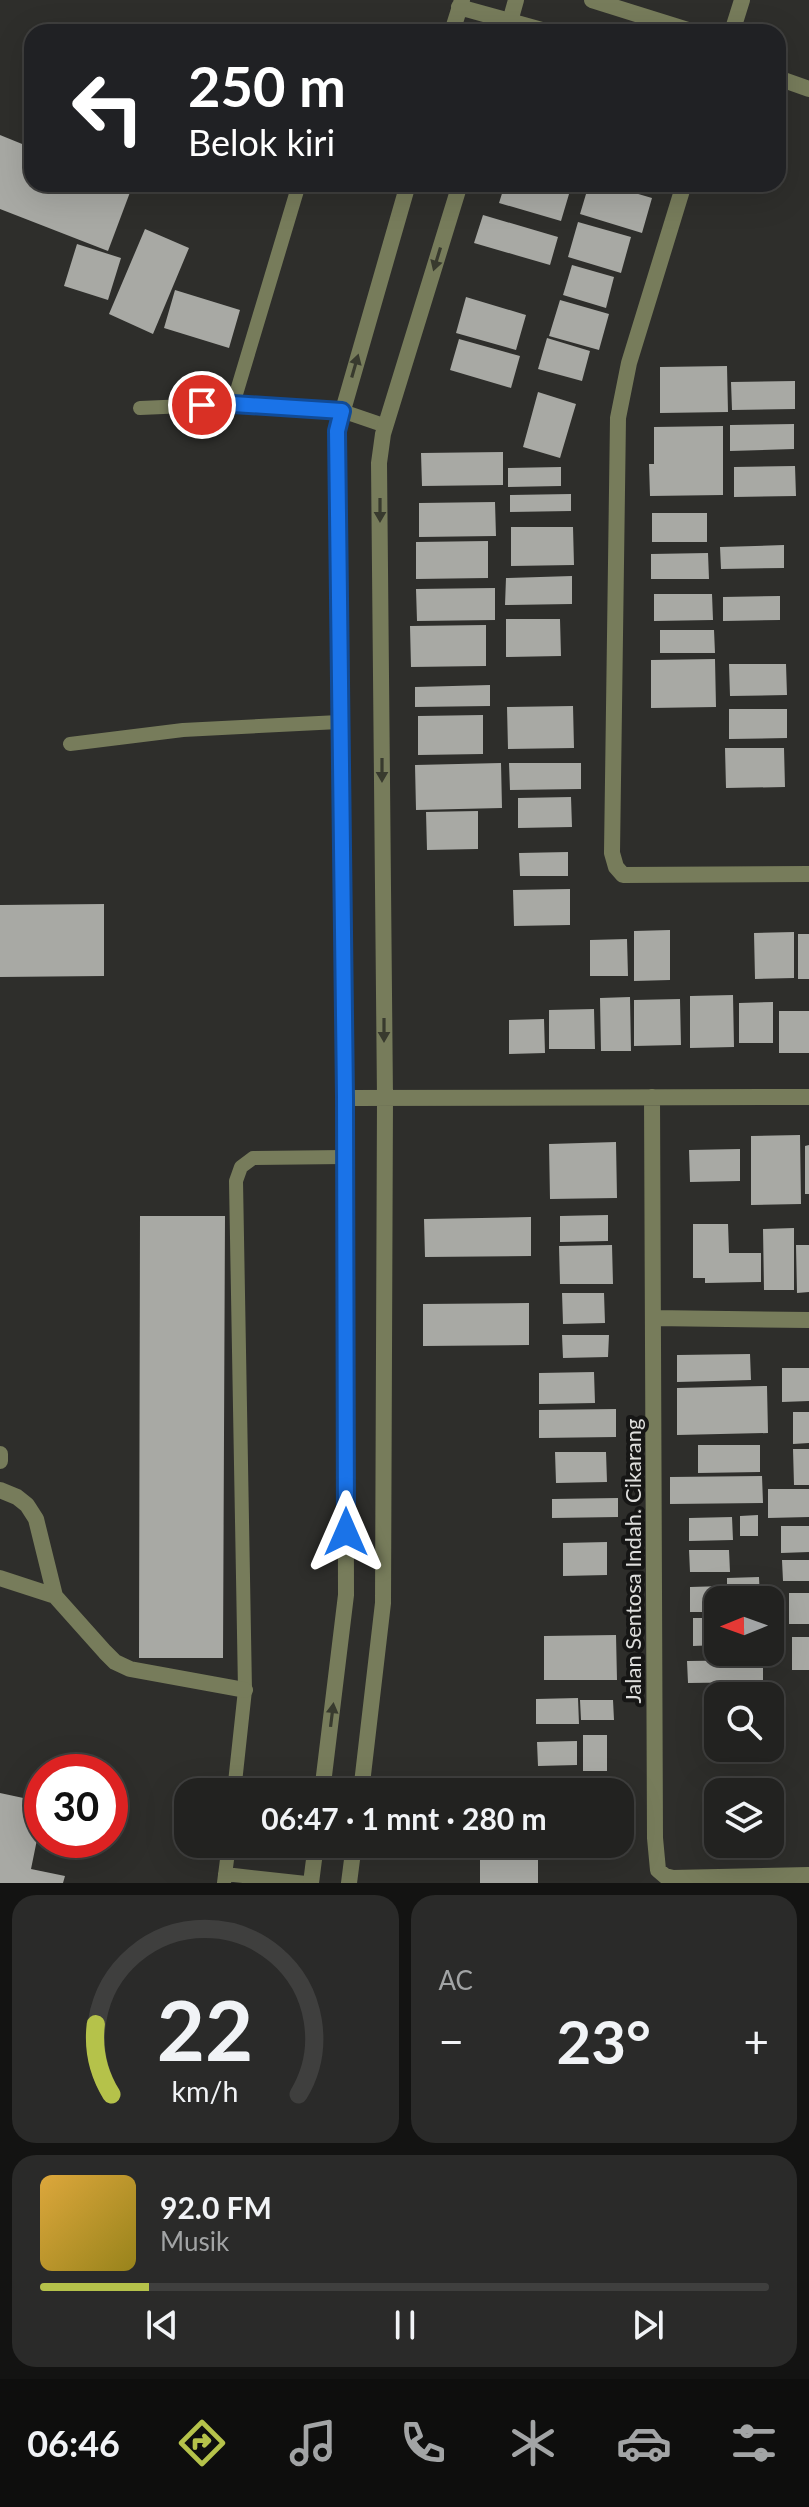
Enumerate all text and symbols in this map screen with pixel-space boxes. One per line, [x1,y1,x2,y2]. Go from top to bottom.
text: 250 m [188,52,346,119]
icon: left [56,56,160,160]
text: Belok kiri [188,120,335,164]
one-way arrow [430,247,443,271]
one-way arrow [349,354,362,378]
pin [168,371,236,439]
icon: arrive [180,383,224,427]
one-way arrow [374,498,386,523]
one-way arrow [376,758,388,783]
one-way arrow [378,1018,390,1043]
street label: Jalan Sentosa Indah. Cikarang [619,1418,646,1704]
position arrow [304,1490,388,1574]
north arrow [704,1586,784,1666]
map controls [704,1586,784,1858]
button: search [704,1682,784,1762]
one-way arrow [325,1702,338,1727]
speed limit sign: 30 [24,1754,128,1858]
button: layers [704,1778,784,1858]
text: 06:47 · 1 mnt · 280 m [261,1800,547,1836]
text: AC [439,1964,473,1996]
text: 22 [157,1979,254,2079]
text: 23° [556,2005,651,2077]
text: − [439,2015,464,2067]
text: + [743,2015,769,2067]
text: km/h [172,2074,239,2108]
text: 92.0 FM [160,2189,272,2225]
text: Musik [160,2225,229,2257]
icon: previous [140,2303,184,2347]
icon: pause [383,2303,427,2347]
icon: next [626,2303,670,2347]
icon: directions [174,2415,230,2471]
icon: music [285,2415,341,2471]
icon: phone [395,2415,451,2471]
icon: climate [505,2415,561,2471]
icon: car [616,2415,672,2471]
icon: filters [726,2415,782,2471]
text: 06:46 [27,2421,120,2465]

